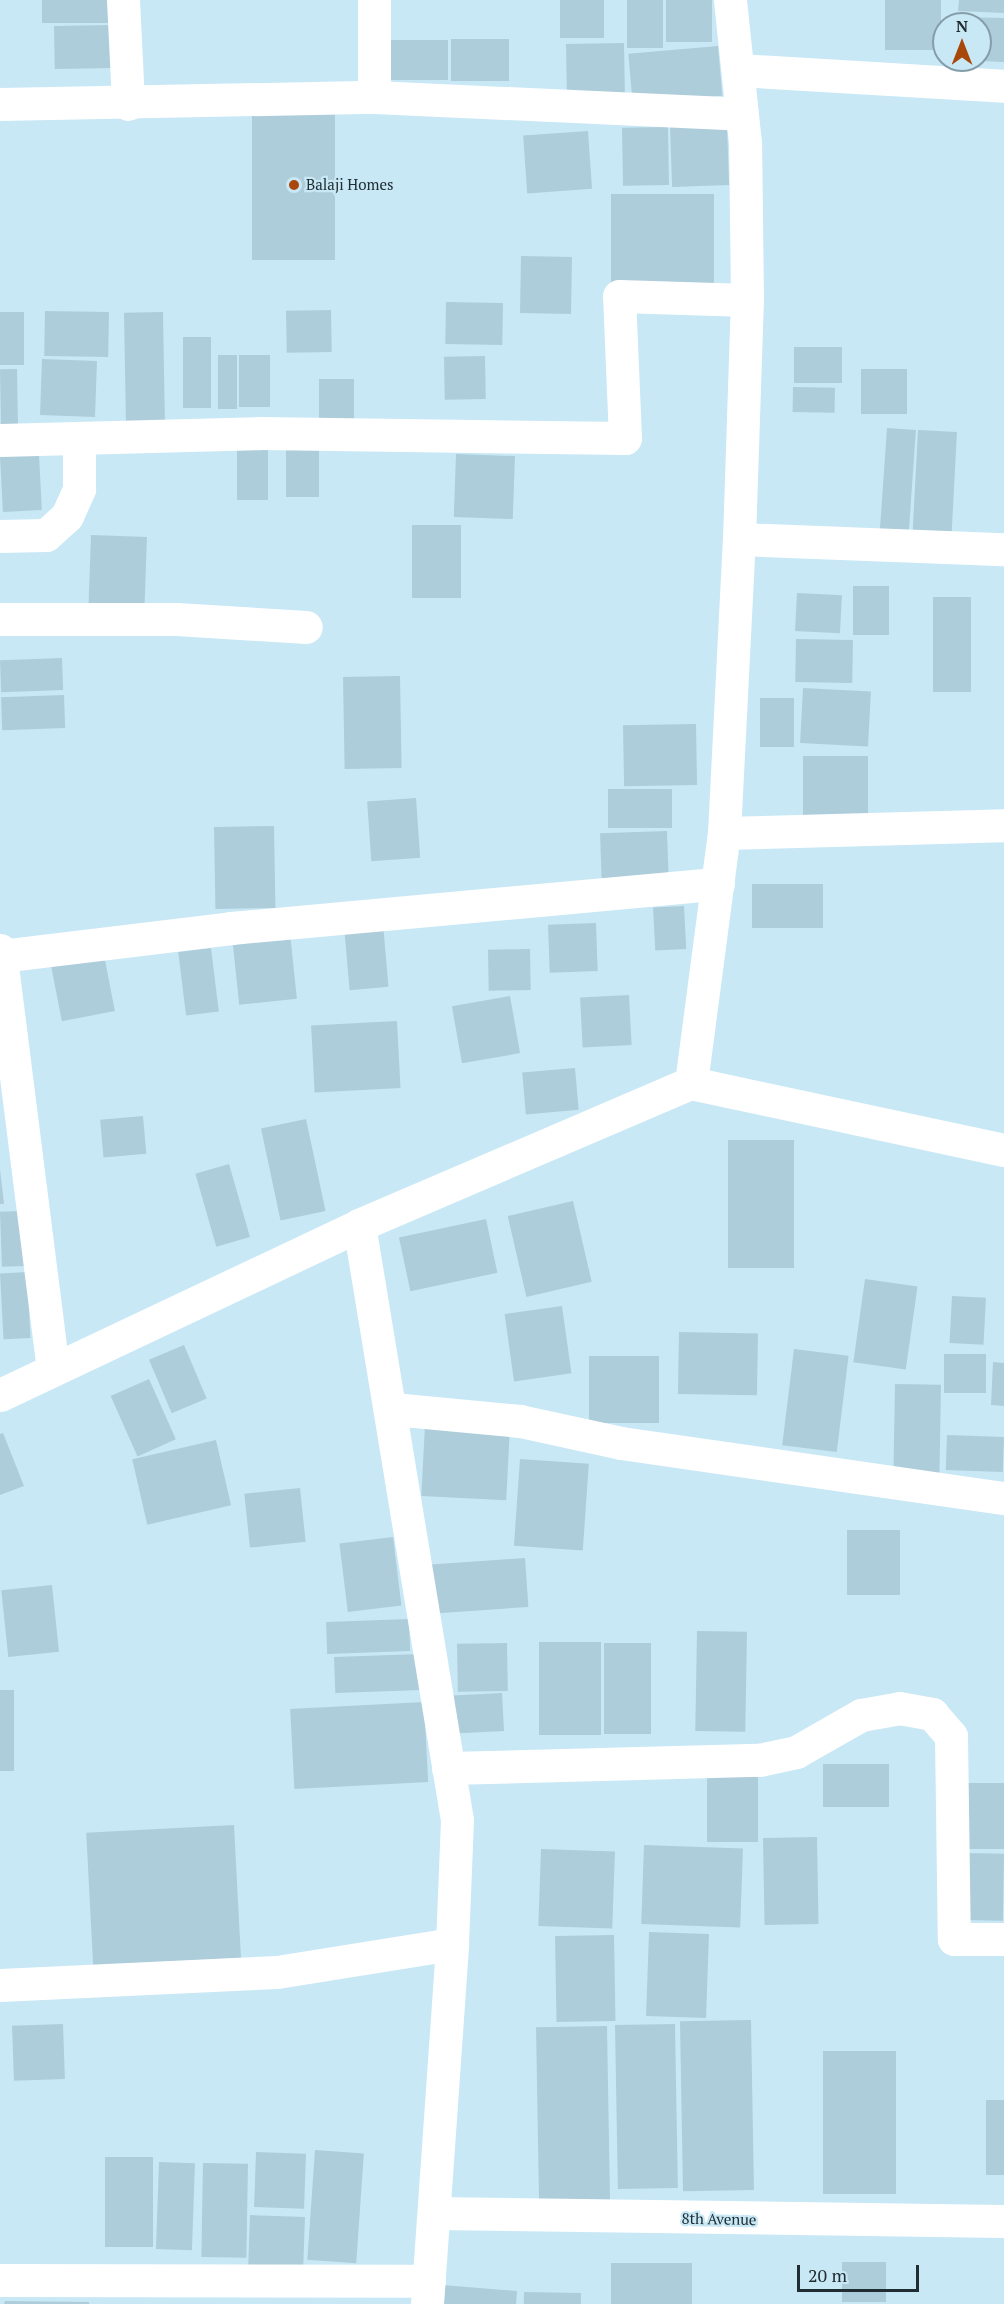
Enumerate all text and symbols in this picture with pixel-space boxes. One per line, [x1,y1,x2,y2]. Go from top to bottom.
north arrow [932,12,992,72]
text: N [956,15,968,37]
place label: Balaji Homes [306,176,394,194]
marker: Balaji Homes [287,178,301,192]
street label: 8th Avenue [681,2209,757,2229]
scale bar [800,2253,922,2291]
text: 20 m [808,2263,847,2287]

